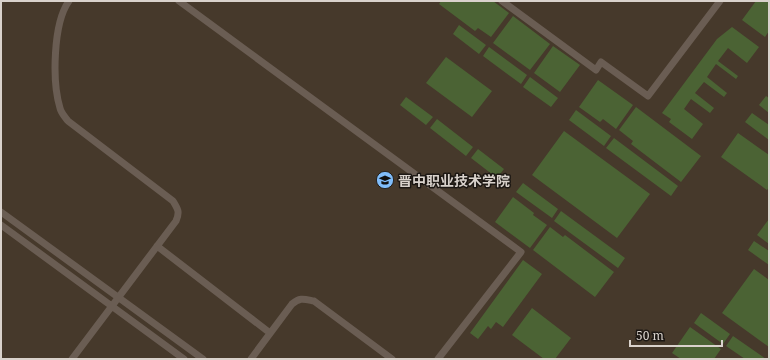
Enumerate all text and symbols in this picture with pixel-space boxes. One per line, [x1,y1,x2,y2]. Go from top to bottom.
school or university icon: 晋中职业技术学院 [375,170,395,190]
place label: 晋中职业技术学院 [398,171,510,190]
scale bar [630,322,722,348]
text: 50 m [636,327,664,344]

